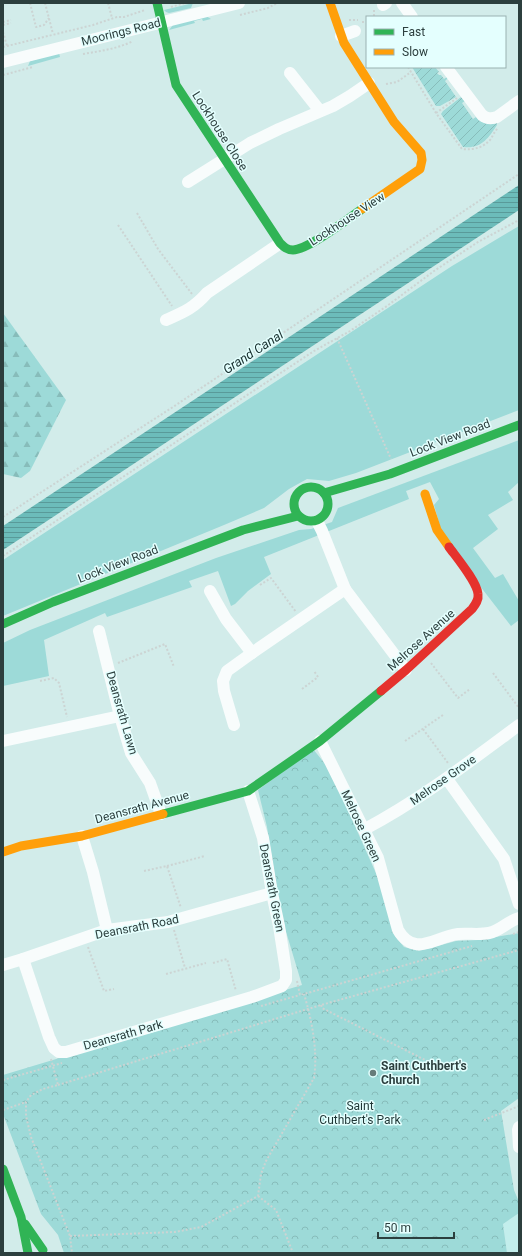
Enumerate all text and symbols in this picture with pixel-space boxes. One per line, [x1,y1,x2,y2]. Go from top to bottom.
street label: Moorings Road [80,15,162,49]
legend [366,16,506,68]
text: Fast [402,25,425,39]
text: Slow [402,45,428,59]
street label: Lockhouse Close [189,89,251,173]
street label: Lockhouse View [307,189,387,249]
water label: Grand Canal [220,326,287,377]
street label: Lock View Road [408,416,492,460]
street label: Lock View Road [76,542,160,586]
street label: Melrose Avenue [385,606,457,674]
street label: Deansrath Lawn [103,670,141,756]
street label: Melrose Grove [407,752,479,808]
street label: Deansrath Avenue [93,788,191,826]
street label: Melrose Green [338,788,384,864]
street label: Deansrath Green [257,843,287,933]
street label: Deansrath Road [94,912,180,942]
street label: Deansrath Park [82,1017,165,1053]
place label: Saint Cuthbert's Church [381,1059,467,1087]
marker: Saint Cuthbert's Church [368,1068,378,1078]
park label: Saint Cuthbert's Park [319,1099,402,1127]
scale bar [378,1214,454,1240]
text: 50 m [384,1221,411,1235]

